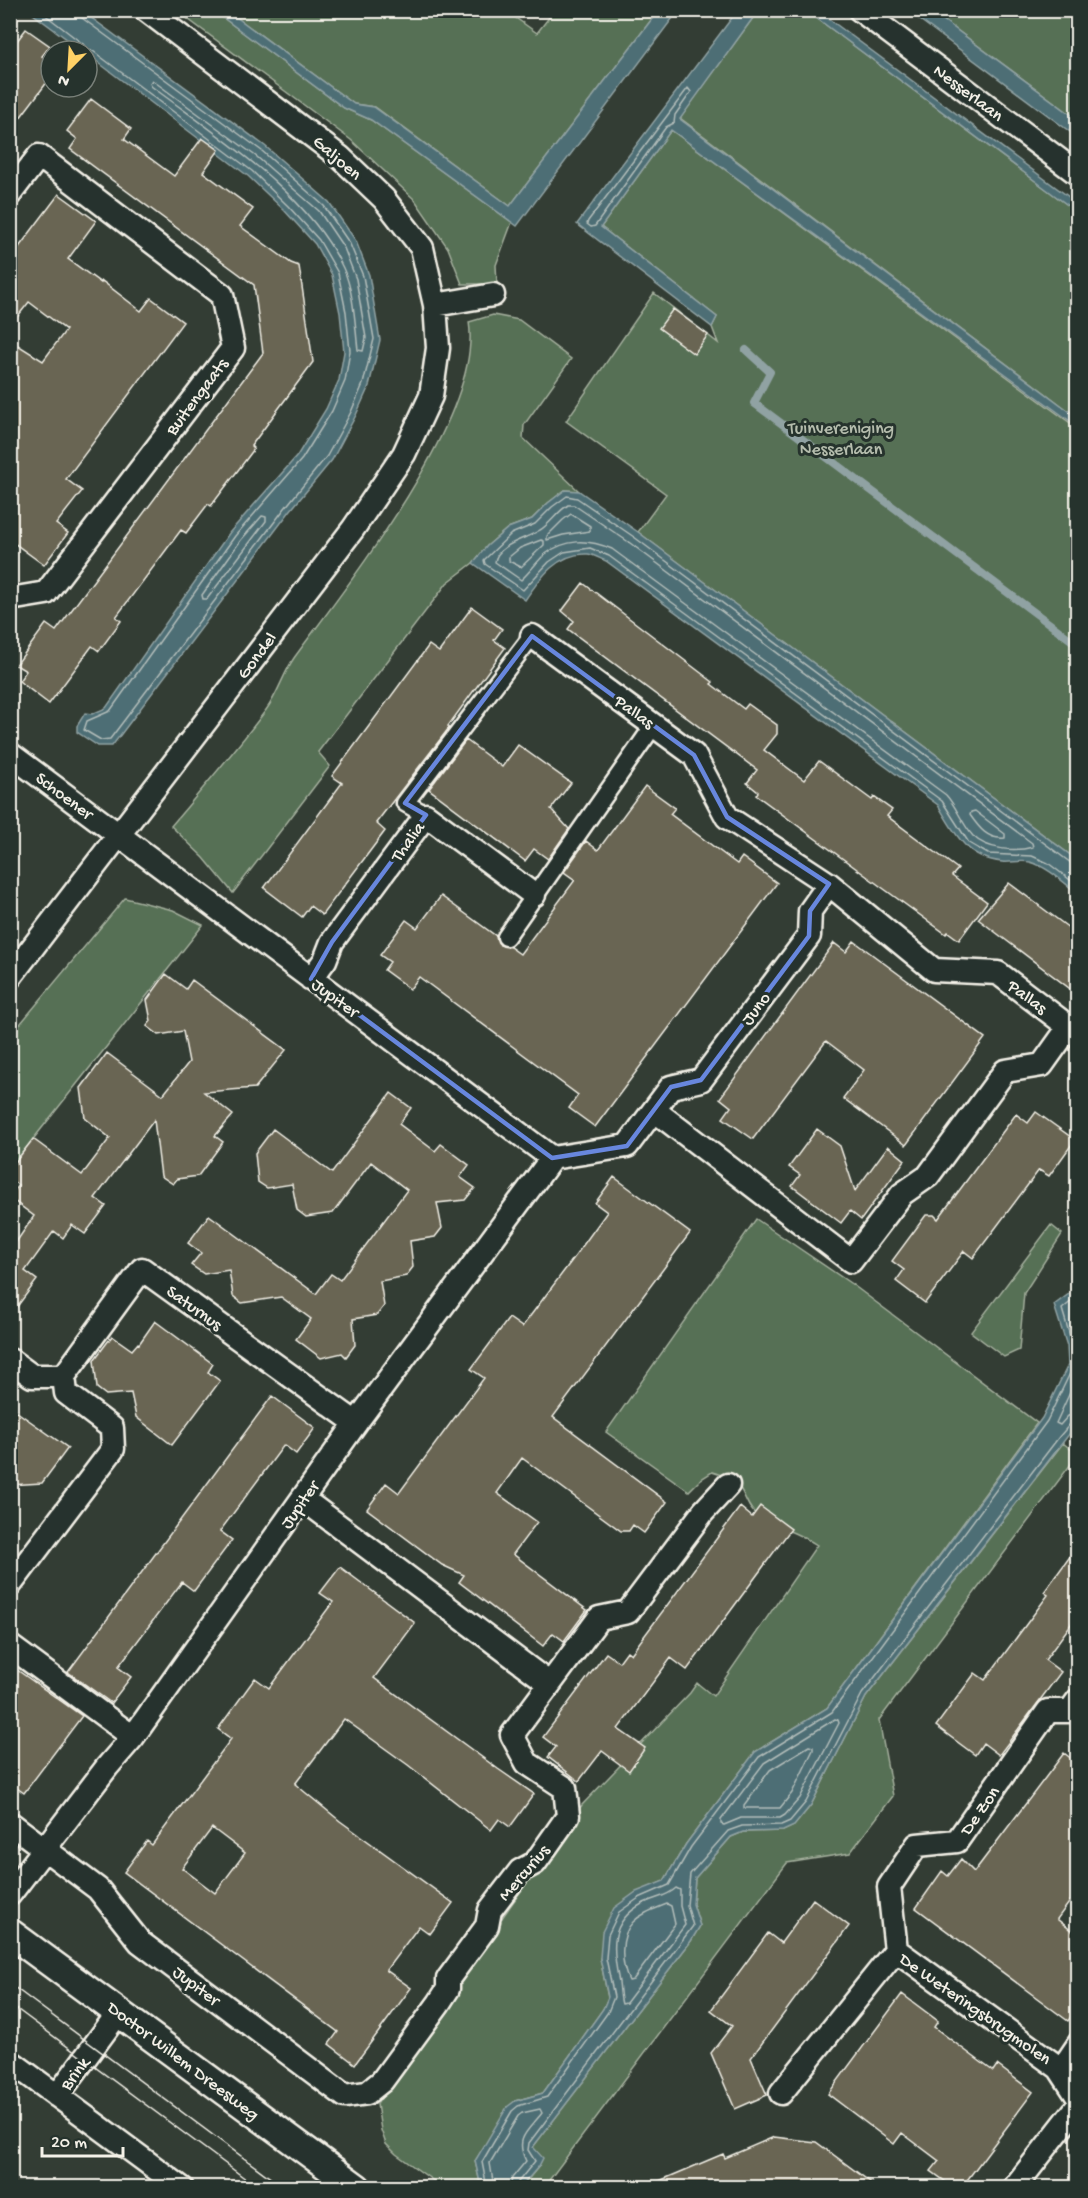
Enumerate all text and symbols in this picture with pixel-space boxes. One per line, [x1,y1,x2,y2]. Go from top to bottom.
north arrow [39,39,99,99]
street label: Nesserlaan [928,61,1007,127]
text: N [55,68,73,90]
street label: Galjoen [308,132,365,186]
street label: Buitengaats [162,354,235,441]
park label: Tuinvereniging Nesserlaan [787,419,894,461]
street label: Gondel [234,629,282,684]
street label: Pallas [609,691,659,735]
street label: Schoener [30,768,98,827]
street label: Thalia [387,818,431,867]
street label: Jupiter [307,975,364,1024]
street label: Pallas [1002,976,1052,1021]
street label: Juno [738,989,776,1030]
street label: Saturnus [161,1282,227,1337]
street label: Jupiter [277,1476,326,1533]
street label: De Zon [956,1783,1006,1841]
street label: Mercurius [495,1840,556,1906]
street label: De Weteringsbrugmolen [894,1949,1055,2071]
street label: Jupiter [168,1962,225,2013]
street label: Doctor Willem Dreesweg [102,1997,263,2126]
street label: Brink [56,2052,96,2096]
scale bar [42,2120,123,2158]
text: 20 m [51,2133,87,2154]

